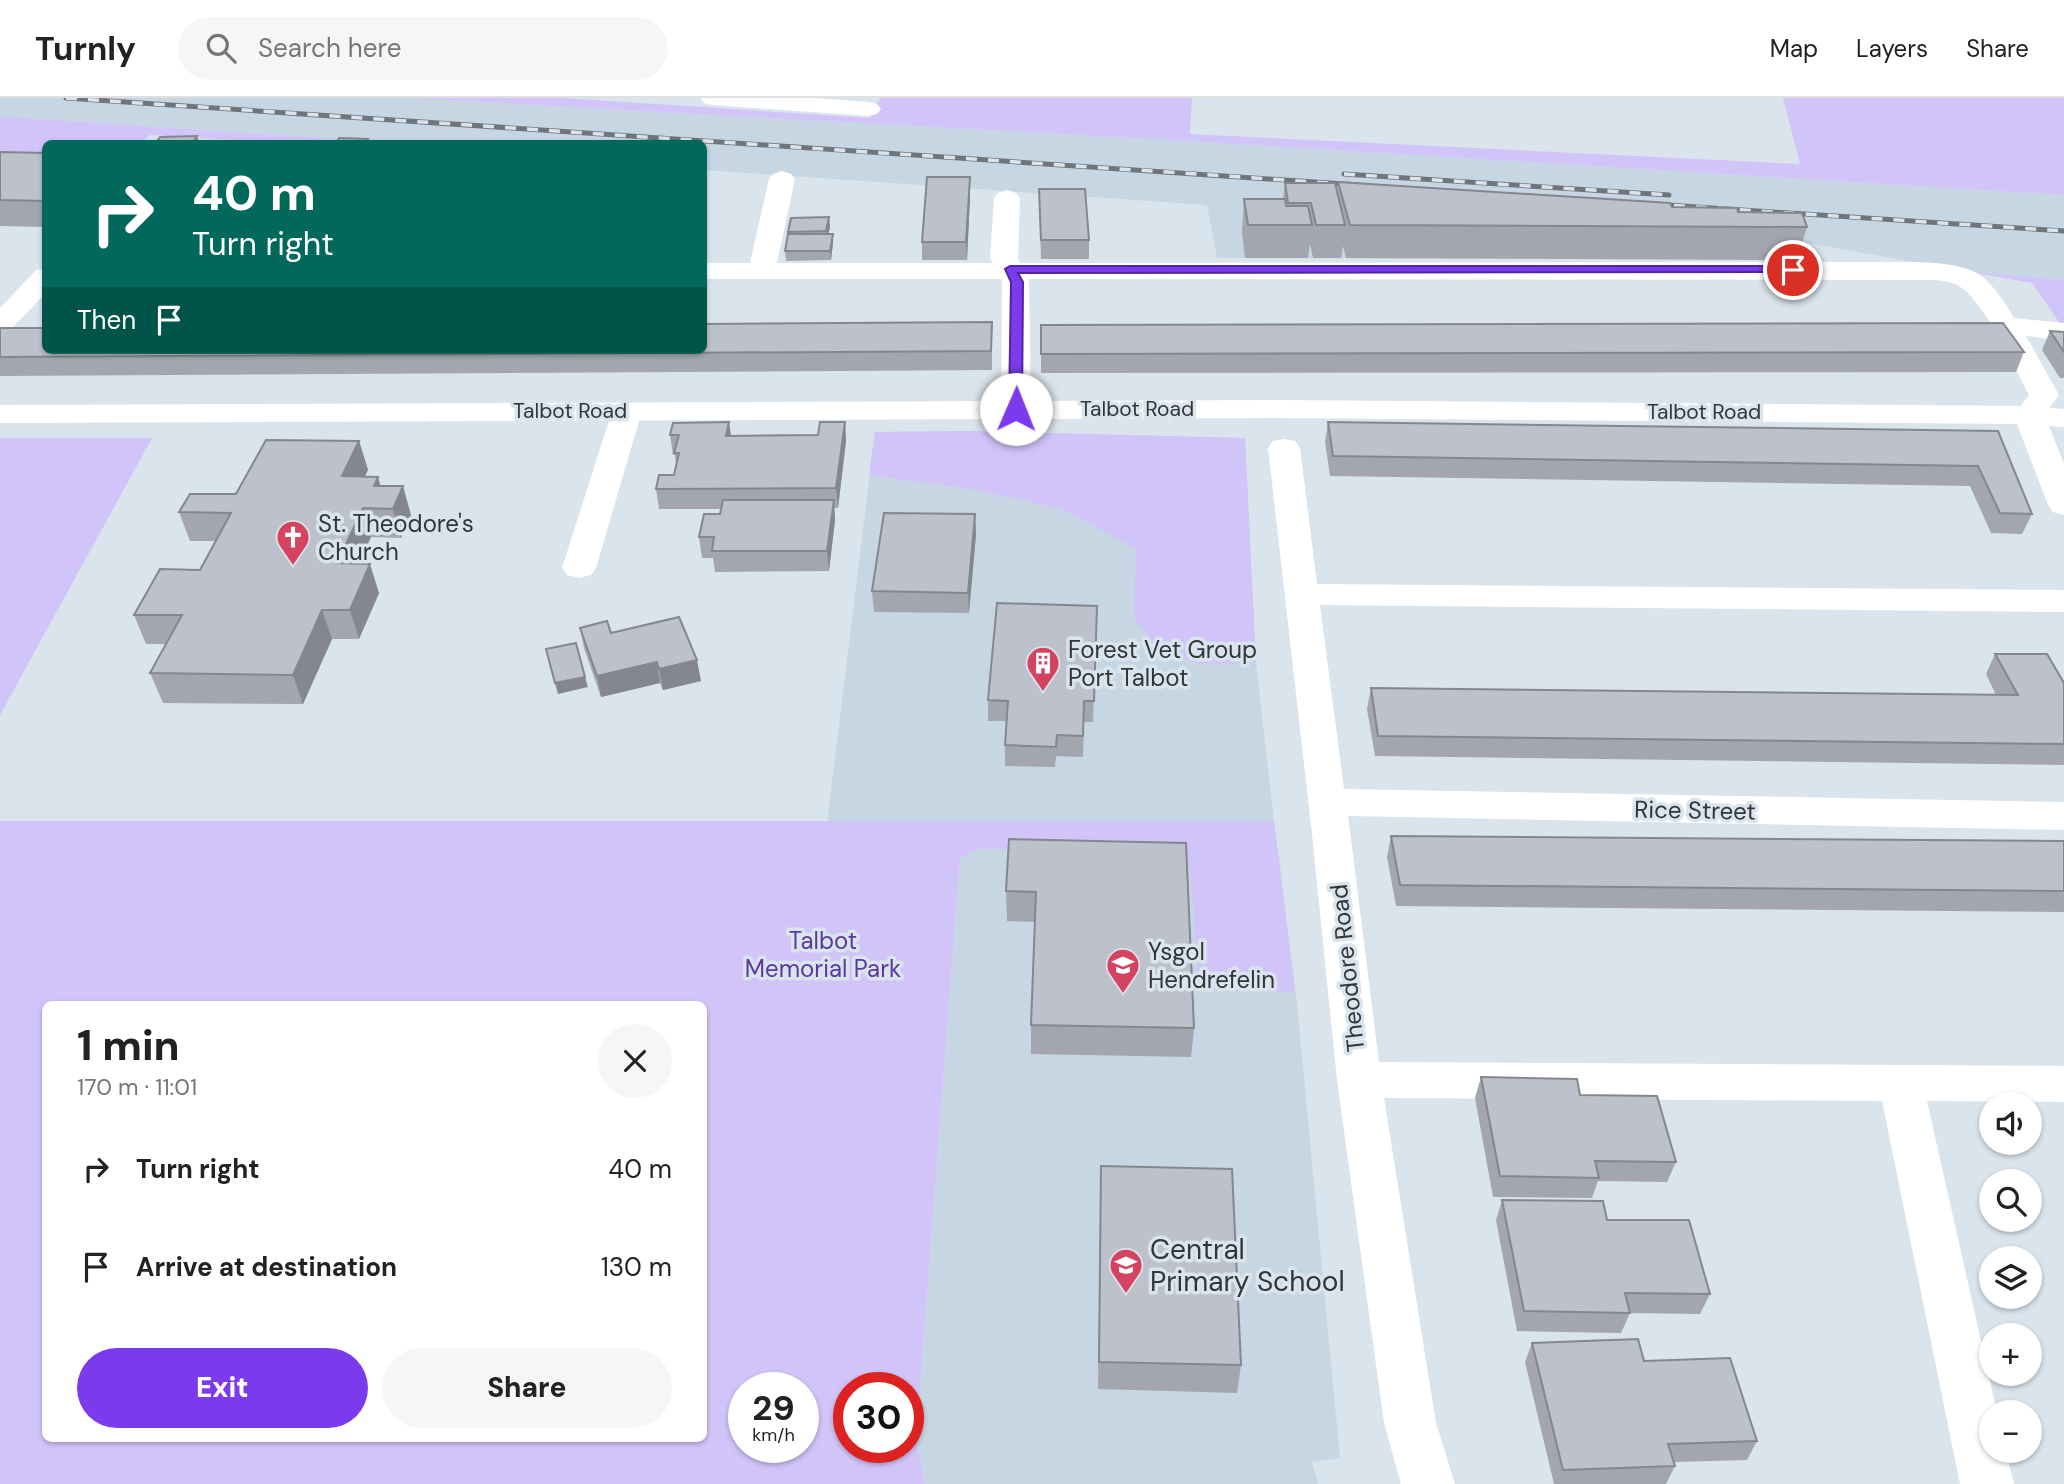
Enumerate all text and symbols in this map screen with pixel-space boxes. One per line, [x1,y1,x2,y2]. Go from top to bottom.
search box [178,17,668,80]
text: Turnly [35,27,136,70]
icon: search [202,29,240,67]
text: Search here [258,31,401,65]
text: Map [1770,33,1818,64]
text: Layers [1856,33,1928,64]
text: Share [1966,33,2029,64]
text: 40 m [192,161,316,225]
icon: right [77,168,168,259]
text: Turn right [192,223,334,265]
pin [1763,240,1823,300]
icon: arrive [1774,251,1812,289]
icon: arrive [150,301,188,339]
text: Then [77,303,136,337]
position arrow [979,372,1053,446]
street label: Talbot Road [1080,395,1194,423]
street label: Talbot Road [513,397,627,425]
street label: Talbot Road [1647,398,1761,426]
place label: St. Theodore's Church [318,508,474,567]
church icon: St. Theodore's Church [274,518,312,567]
place label: Forest Vet Group Port Talbot [1068,634,1257,693]
building icon: Forest Vet Group Port Talbot [1024,644,1062,693]
street label: Rice Street [1634,793,1756,827]
street label: Theodore Road [1323,882,1371,1054]
park label: Talbot Memorial Park [745,925,901,984]
place label: Ysgol Hendrefelin [1148,936,1275,995]
school or university icon: Ysgol Hendrefelin [1104,946,1142,995]
text: 1 min [77,1018,180,1073]
button: close [598,1024,672,1098]
text: 170 m · 11:01 [77,1072,197,1102]
map controls [1979,1092,2042,1463]
button: sound [1979,1092,2042,1155]
icon: right [77,1150,115,1188]
text: Turn right [136,1152,260,1186]
text: 40 m [608,1152,672,1186]
button: search [1979,1169,2042,1232]
place label: Central Primary School [1150,1231,1345,1300]
school or university icon: Central Primary School [1107,1246,1145,1295]
button: layers [1979,1246,2042,1309]
icon: arrive [77,1248,115,1286]
text: Arrive at destination [136,1250,397,1284]
text: 130 m [601,1250,672,1284]
button: + [1979,1323,2042,1386]
button: Exit [77,1348,368,1428]
button: Share [382,1348,672,1428]
speed limit sign: 30 [833,1372,924,1463]
text: 29 [752,1385,795,1431]
button: − [1979,1400,2042,1463]
text: km/h [752,1423,795,1447]

